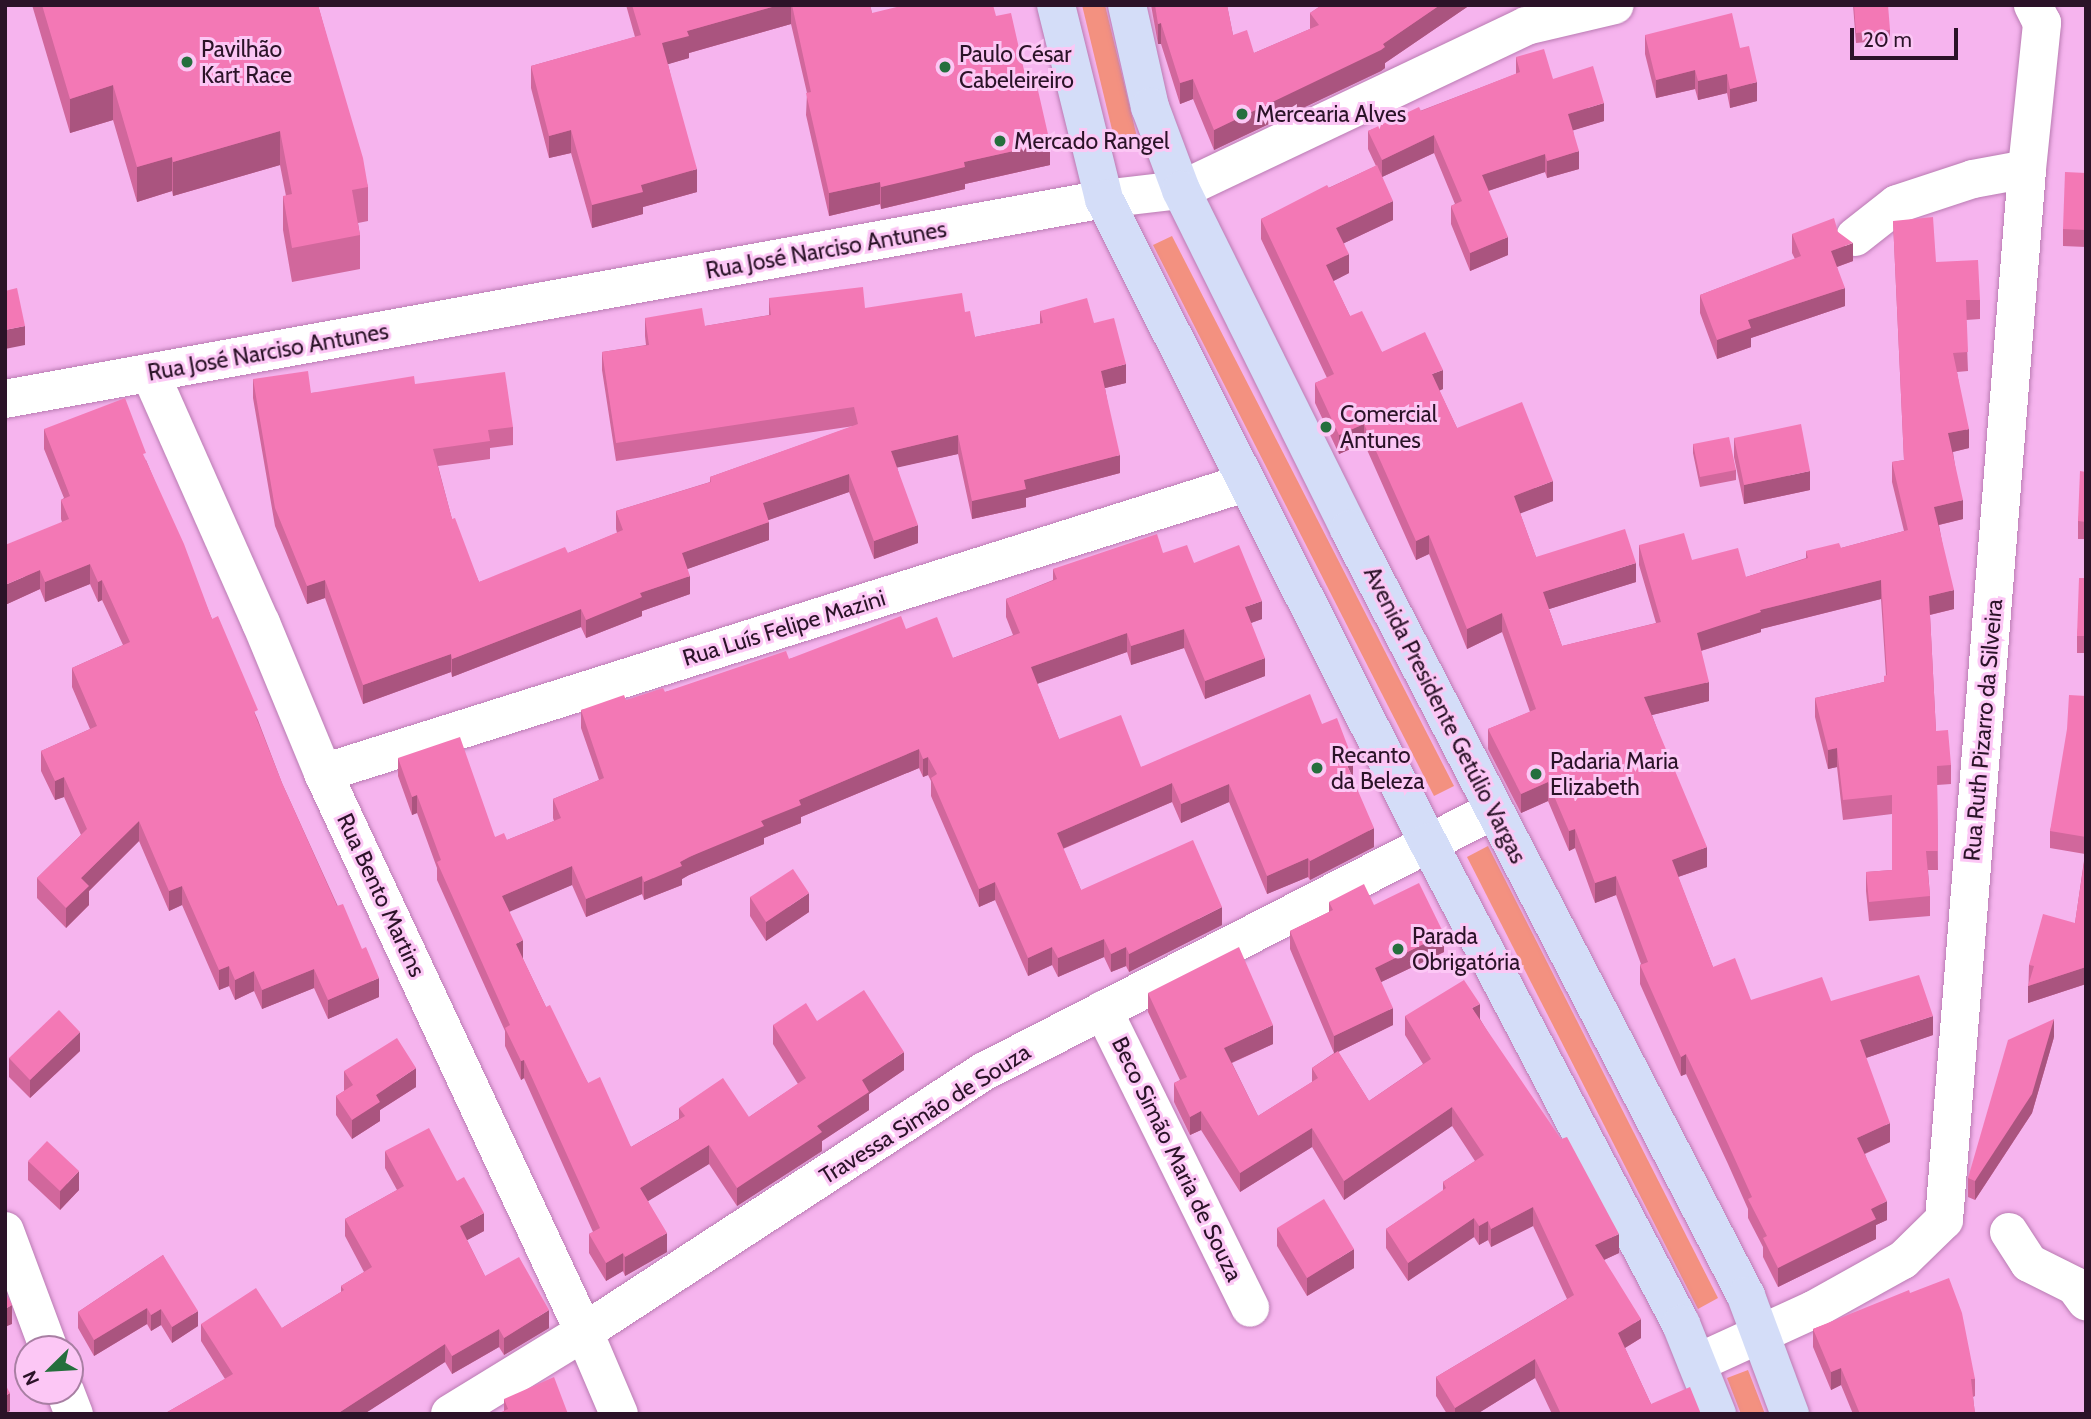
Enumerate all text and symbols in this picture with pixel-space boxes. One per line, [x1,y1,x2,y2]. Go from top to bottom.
scale bar [1853,14,1962,58]
text: 20 m [1863,27,1912,52]
place label: Pavilhão Kart Race [201,35,292,89]
place label: Paulo César Cabeleireiro [959,40,1074,94]
marker: Pavilhão Kart Race [179,54,195,70]
marker: Paulo César Cabeleireiro [937,59,953,75]
place label: Mercearia Alves [1256,100,1406,128]
marker: Mercearia Alves [1234,106,1250,122]
place label: Mercado Rangel [1014,127,1170,155]
marker: Mercado Rangel [992,133,1008,149]
street label: Rua José Narciso Antunes [703,215,949,285]
street label: Rua José Narciso Antunes [145,317,391,387]
place label: Comercial Antunes [1340,400,1437,454]
marker: Comercial Antunes [1318,419,1334,435]
street label: Avenida Presidente Getúlio Vargas [1358,562,1532,868]
street label: Rua Luís Felipe Mazini [679,584,889,672]
street label: Rua Ruth Pizarro da Silveira [1958,598,2008,862]
place label: Recanto da Beleza [1331,741,1424,795]
place label: Padaria Maria Elizabeth [1550,747,1679,801]
marker: Recanto da Beleza [1309,760,1325,776]
marker: Padaria Maria Elizabeth [1528,766,1544,782]
street label: Rua Bento Martins [331,809,431,981]
place label: Parada Obrigatória [1412,922,1520,976]
marker: Parada Obrigatória [1390,941,1406,957]
street label: Beco Simão Maria de Souza [1106,1032,1248,1286]
street label: Travessa Simão de Souza [815,1038,1035,1190]
north arrow [14,1335,84,1405]
text: N [18,1367,44,1389]

